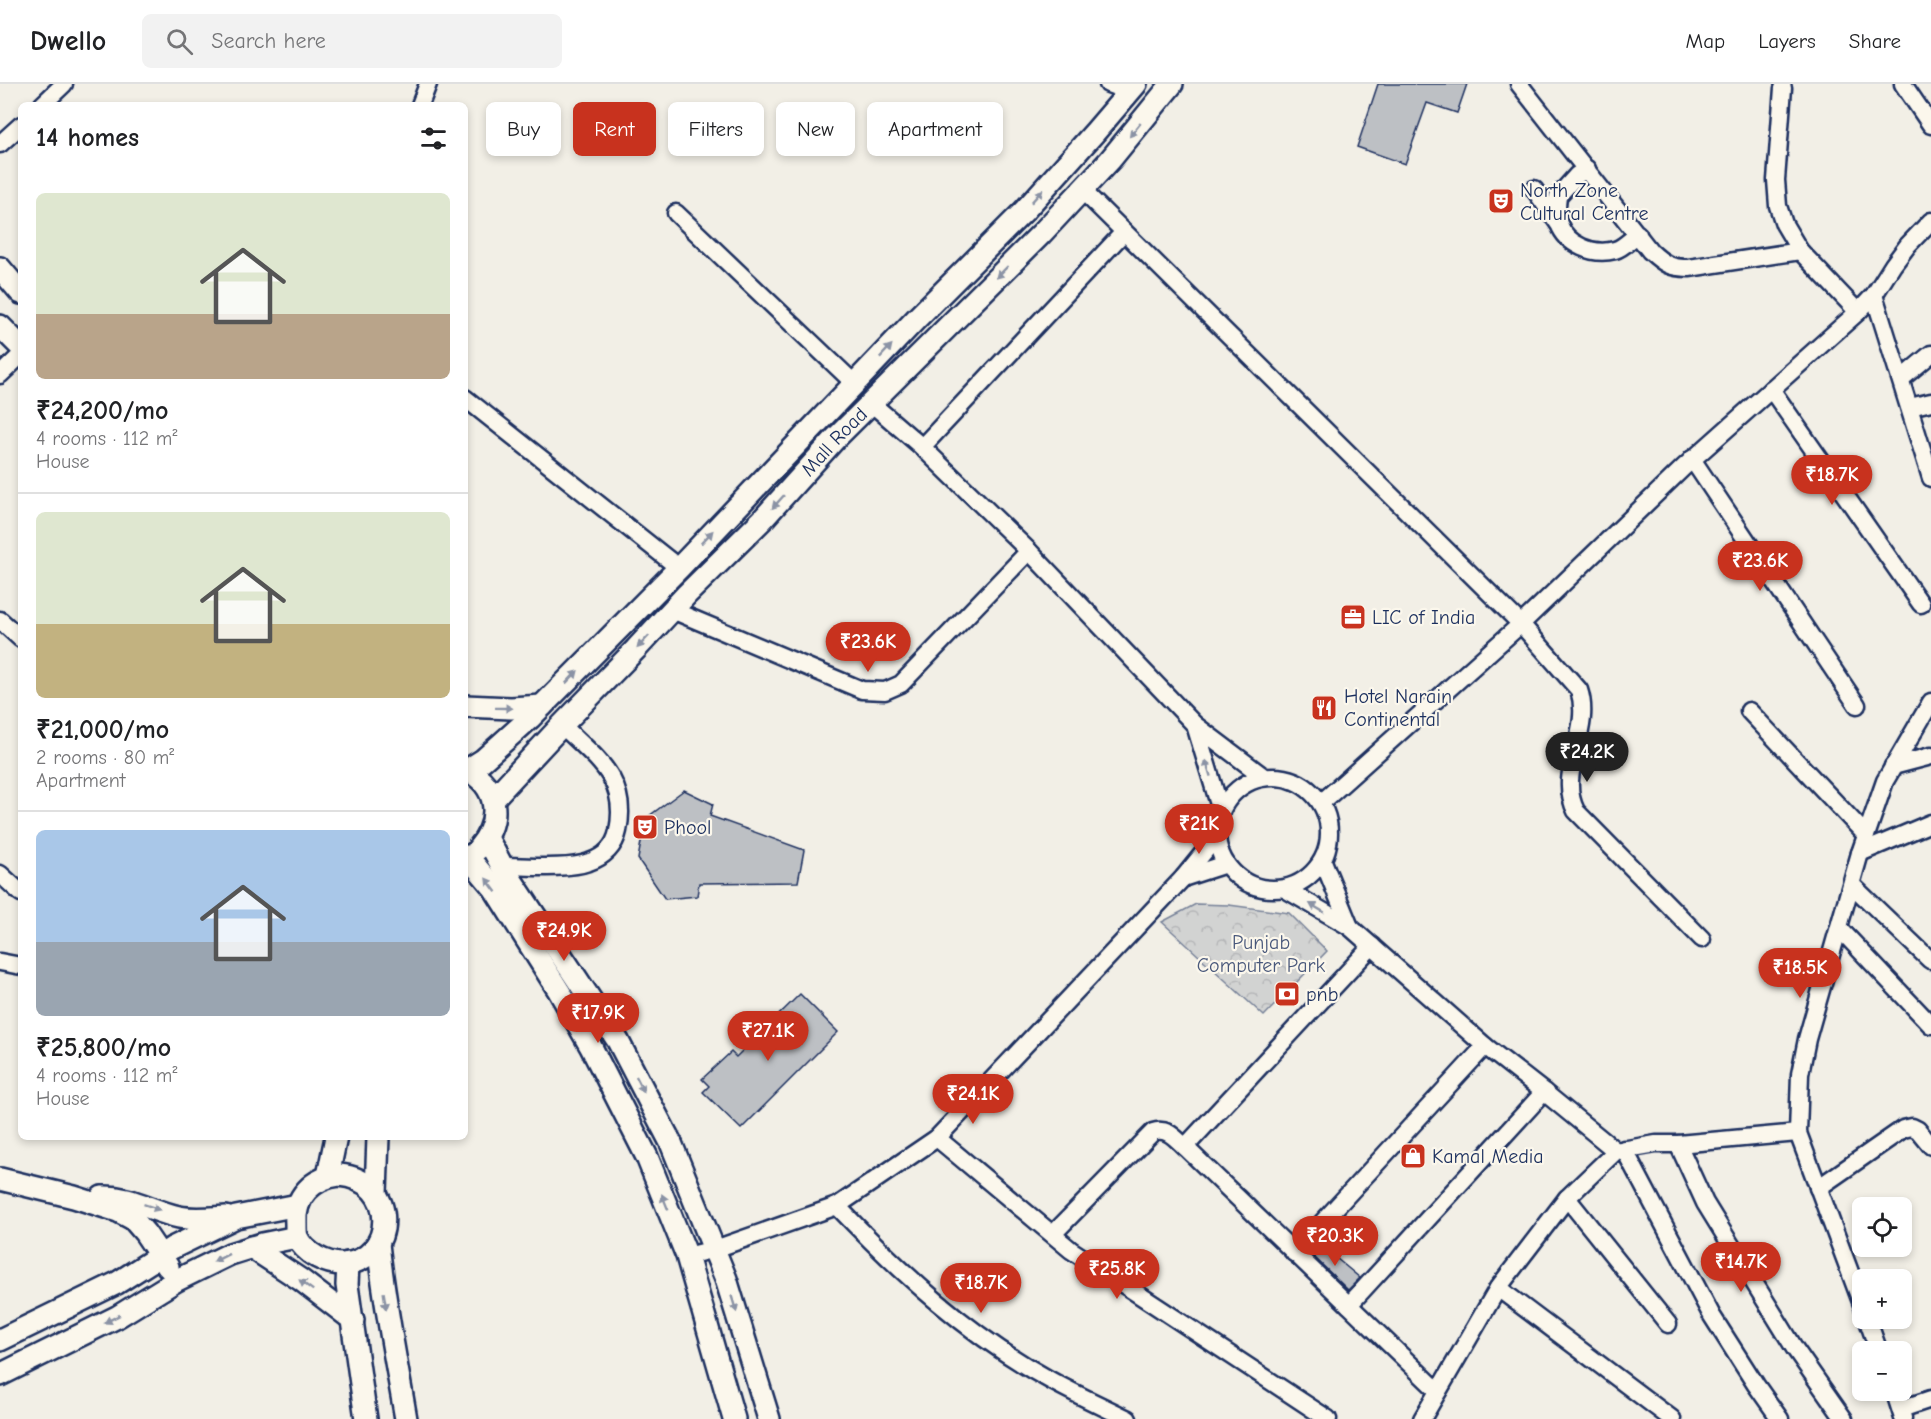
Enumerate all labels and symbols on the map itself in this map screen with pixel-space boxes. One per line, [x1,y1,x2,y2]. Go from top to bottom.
one-way arrow [1129,122,1142,138]
place label: North Zone Cultural Centre [1520,179,1648,225]
theatre icon: North Zone Cultural Centre [1486,186,1516,216]
one-way arrow [1030,189,1044,204]
one-way arrow [996,264,1010,278]
one-way arrow [879,344,892,359]
street label: Mall Road [796,403,872,481]
pin: ₹18.7K [1783,455,1881,506]
one-way arrow [772,494,785,509]
one-way arrow [700,531,714,545]
pin: ₹23.6K [1711,541,1809,592]
office icon: LIC of India [1338,602,1368,632]
place label: LIC of India [1372,606,1475,629]
pin: ₹23.6K [819,622,917,673]
one-way arrow [637,634,650,649]
one-way arrow [564,671,578,685]
place label: Hotel Narain Continental [1344,685,1452,731]
restaurant icon: Hotel Narain Continental [1309,693,1339,723]
one-way arrow [494,703,513,713]
pin: ₹24.2K [1538,732,1636,783]
one-way arrow [1203,759,1212,777]
pin: ₹21K [1163,804,1235,855]
theatre icon: Phool [630,812,660,842]
place label: Phool [664,816,711,839]
one-way arrow [485,877,498,893]
one-way arrow [1309,902,1325,913]
pin: ₹24.9K [515,911,613,962]
park label: Punjab Computer Park [1197,931,1325,977]
pin: ₹18.5K [1751,948,1849,999]
bank icon: pnb [1272,979,1302,1009]
place label: pnb [1306,983,1338,1006]
pin: ₹17.9K [549,993,647,1044]
pin: ₹27.1K [719,1011,817,1062]
pin: ₹24.1K [924,1074,1022,1125]
one-way arrow [636,1075,645,1092]
shop icon: Kamal Media [1398,1141,1428,1171]
place label: Kamal Media [1432,1145,1544,1168]
one-way arrow [660,1192,670,1210]
one-way arrow [143,1203,161,1213]
pin: ₹20.3K [1286,1216,1384,1267]
pin: ₹14.7K [1692,1242,1790,1293]
pin: ₹25.8K [1068,1249,1166,1300]
one-way arrow [212,1253,230,1263]
pin: ₹18.7K [932,1263,1030,1314]
one-way arrow [299,1279,314,1291]
one-way arrow [380,1291,389,1310]
one-way arrow [730,1295,739,1313]
one-way arrow [103,1314,120,1324]

